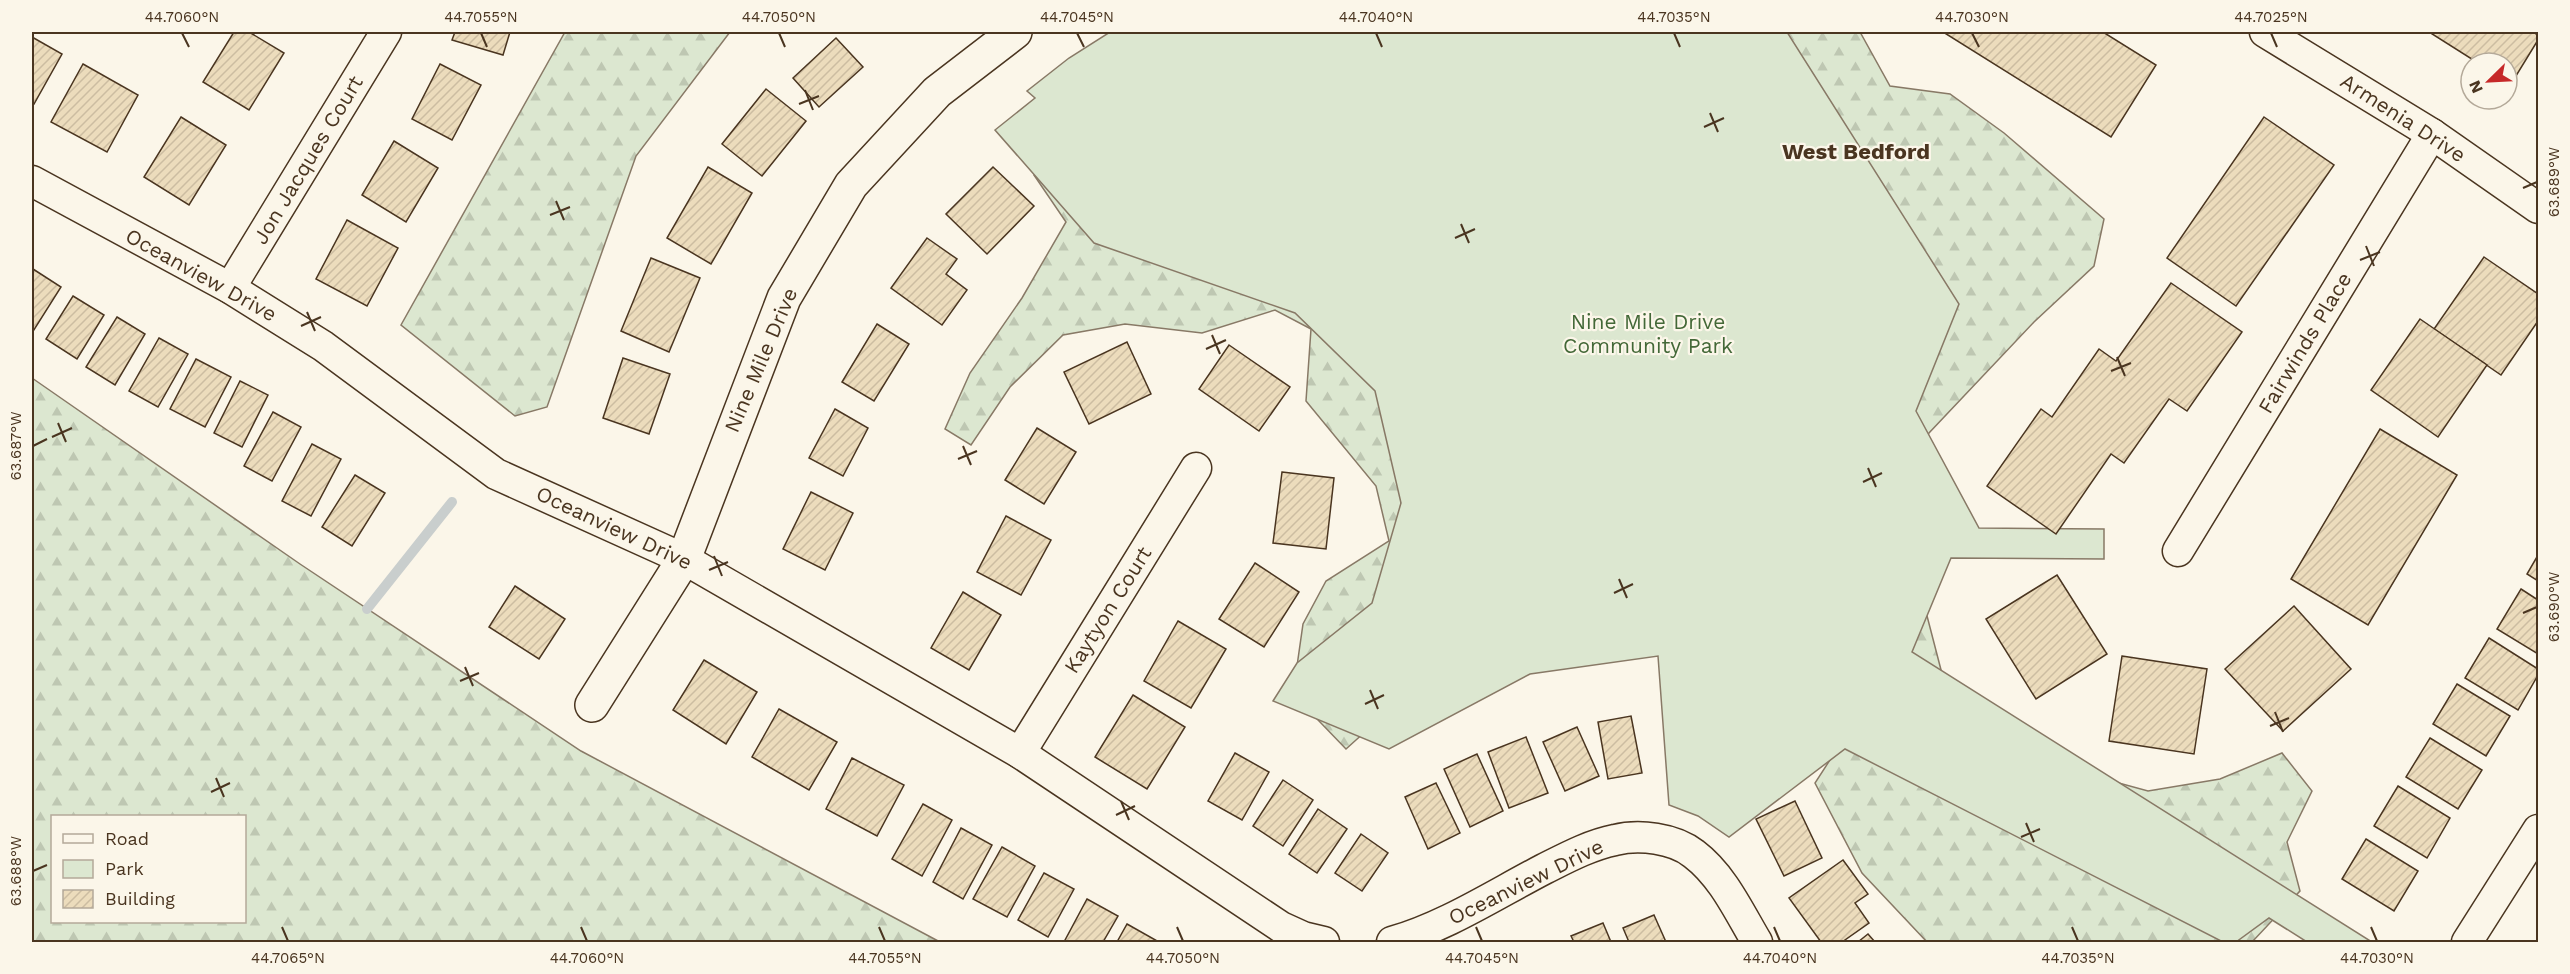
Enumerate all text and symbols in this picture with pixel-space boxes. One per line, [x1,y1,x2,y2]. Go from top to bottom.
text: 44.7060°N [145,8,219,26]
text: 44.7055°N [444,8,518,26]
text: 44.7050°N [742,8,816,26]
text: 44.7045°N [1040,8,1114,26]
text: 44.7040°N [1339,8,1413,26]
text: 44.7035°N [1637,8,1711,26]
text: 44.7030°N [1935,8,2009,26]
text: 44.7025°N [2234,8,2308,26]
north arrow [2459,51,2519,111]
street label: Armenia Drive [2336,68,2470,167]
street label: Jon Jacques Court [247,71,368,249]
text: N [2465,78,2487,96]
district label: West Bedford [1782,139,1930,164]
text: 63.689°W [2545,147,2563,217]
street label: Oceanview Drive [121,223,281,326]
street label: Fairwinds Place [2253,268,2357,418]
street label: Nine Mile Drive [719,284,802,436]
park label: Nine Mile Drive Community Park [1563,309,1733,358]
text: 63.687°W [7,411,25,481]
street label: Oceanview Drive [532,480,696,575]
street label: Kaytyon Court [1059,542,1157,678]
text: 63.690°W [2545,572,2563,642]
legend [51,815,246,923]
text: Road [105,828,149,849]
street label: Oceanview Drive [1444,833,1607,930]
text: 63.688°W [7,836,25,906]
text: Park [105,858,144,879]
text: Building [105,888,175,909]
text: 44.7065°N [251,949,325,967]
text: 44.7060°N [550,949,624,967]
text: 44.7055°N [848,949,922,967]
text: 44.7050°N [1146,949,1220,967]
text: 44.7045°N [1445,949,1519,967]
text: 44.7040°N [1743,949,1817,967]
text: 44.7035°N [2041,949,2115,967]
text: 44.7030°N [2340,949,2414,967]

